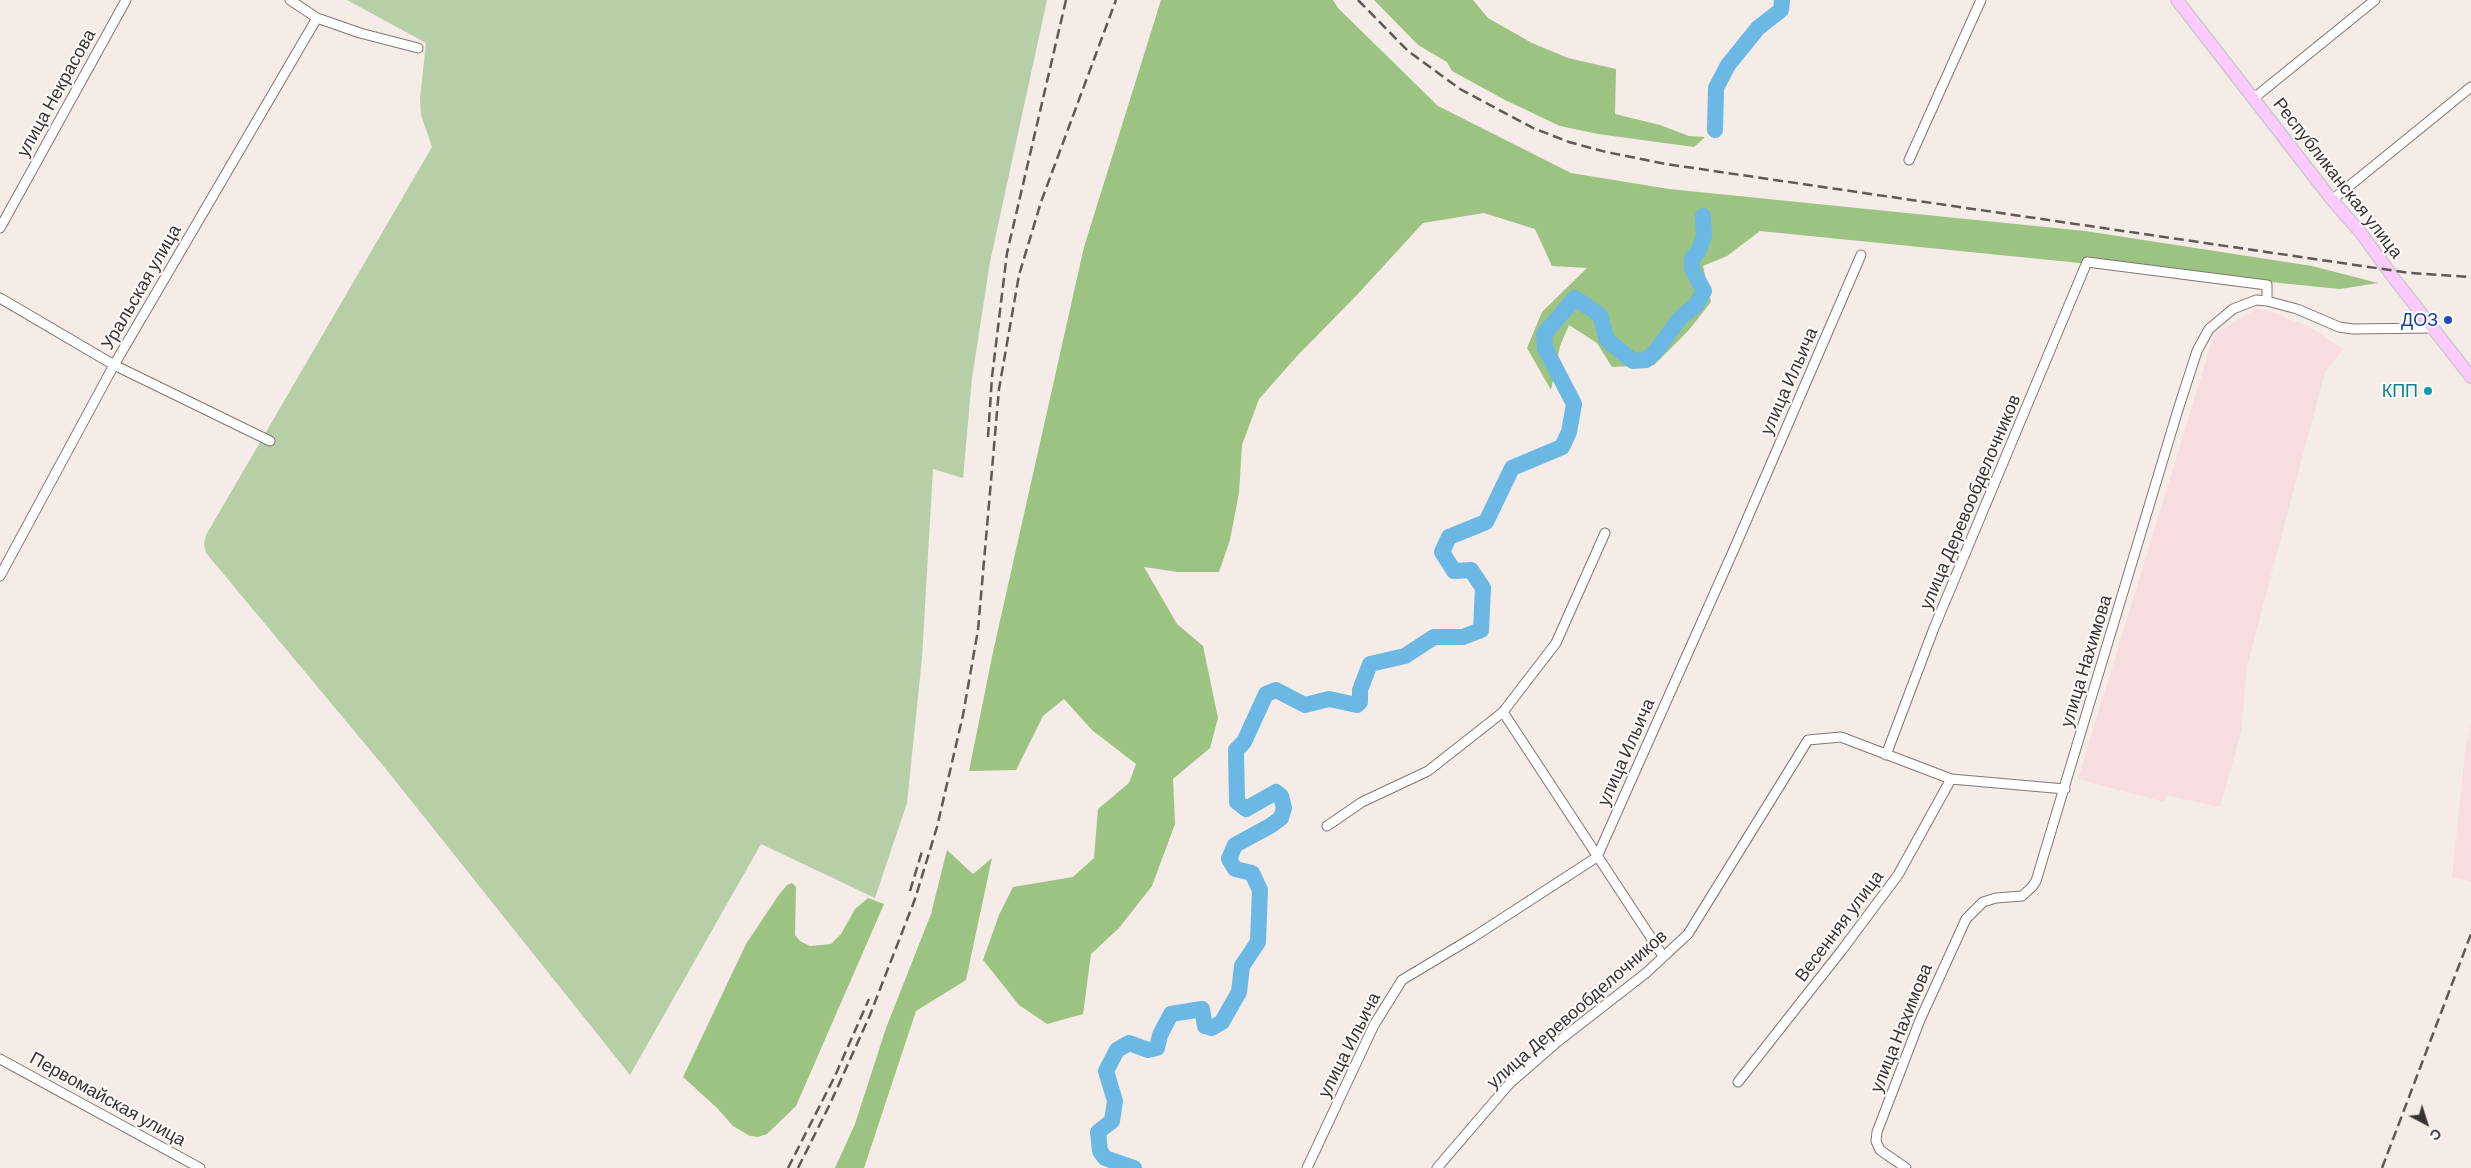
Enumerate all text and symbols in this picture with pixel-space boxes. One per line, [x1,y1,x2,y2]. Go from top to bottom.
street label: улица Некрасова [12,25,100,161]
street label: Республиканская улица [2269,94,2407,262]
street label: Уральская улица [96,221,186,353]
place label: ДОЗ [2401,309,2438,331]
marker: ДОЗ [2442,314,2454,326]
street label: улица Ильича [1756,324,1822,438]
place label: КПП [2382,380,2418,402]
marker: КПП [2422,385,2434,397]
street label: улица Деревообделочников [1915,391,2025,613]
street label: улица Нахимова [2056,592,2116,730]
street label: улица Ильича [1593,695,1659,809]
street label: Весенняя улица [1790,866,1888,986]
street label: улица Деревообделочников [1483,925,1671,1093]
street label: улица Нахимова [1865,960,1937,1096]
street label: улица Ильича [1313,989,1385,1101]
street label: Первомайская улица [26,1047,190,1151]
north arrow [2401,1098,2451,1148]
text: С [2427,1125,2445,1145]

